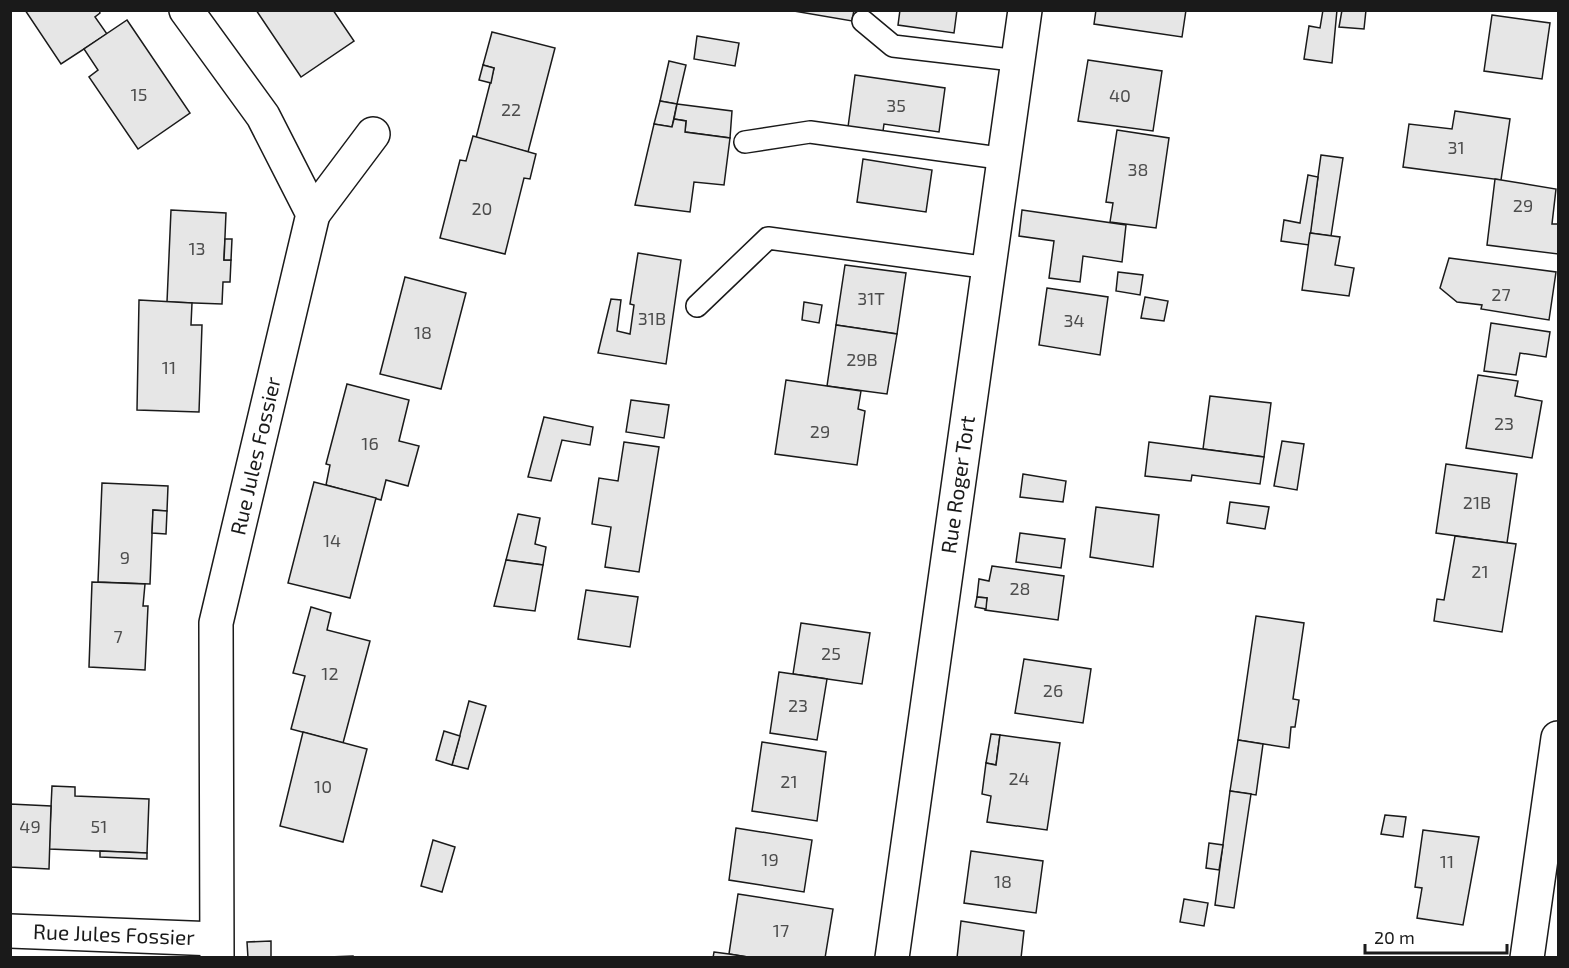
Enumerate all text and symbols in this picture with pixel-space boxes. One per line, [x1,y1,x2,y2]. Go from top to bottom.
house number: 15 [131,83,147,105]
house number: 40 [1109,84,1131,106]
house number: 35 [886,94,906,116]
house number: 22 [501,98,521,120]
house number: 31 [1447,136,1465,158]
house number: 38 [1128,158,1148,180]
house number: 29 [1513,194,1533,216]
house number: 20 [472,197,492,219]
house number: 13 [188,237,206,259]
house number: 27 [1491,283,1511,305]
house number: 31T [857,287,885,309]
house number: 31B [638,307,666,329]
house number: 34 [1063,309,1085,331]
house number: 18 [414,321,432,343]
house number: 29B [846,348,878,370]
house number: 11 [162,356,176,378]
street label: Rue Jules Fossier [224,374,285,537]
house number: 23 [1494,412,1514,434]
street label: Rue Roger Tort [935,414,979,555]
house number: 29 [810,420,830,442]
house number: 16 [361,432,379,454]
house number: 21B [1463,491,1491,513]
house number: 14 [323,529,341,551]
house number: 9 [120,546,130,568]
house number: 21 [1471,560,1489,582]
house number: 28 [1009,577,1031,599]
house number: 7 [113,625,123,647]
house number: 25 [821,642,841,664]
house number: 12 [321,662,339,684]
house number: 26 [1043,679,1063,701]
house number: 23 [788,694,808,716]
house number: 24 [1008,767,1030,789]
house number: 21 [780,770,798,792]
house number: 10 [314,775,332,797]
house number: 49 [19,815,41,837]
house number: 51 [91,815,107,837]
house number: 19 [761,848,779,870]
house number: 11 [1440,850,1454,872]
house number: 18 [994,870,1012,892]
scale bar [1365,917,1508,955]
street label: Rue Jules Fossier [33,918,196,949]
house number: 17 [773,919,789,941]
text: 20 m [1374,926,1415,948]

